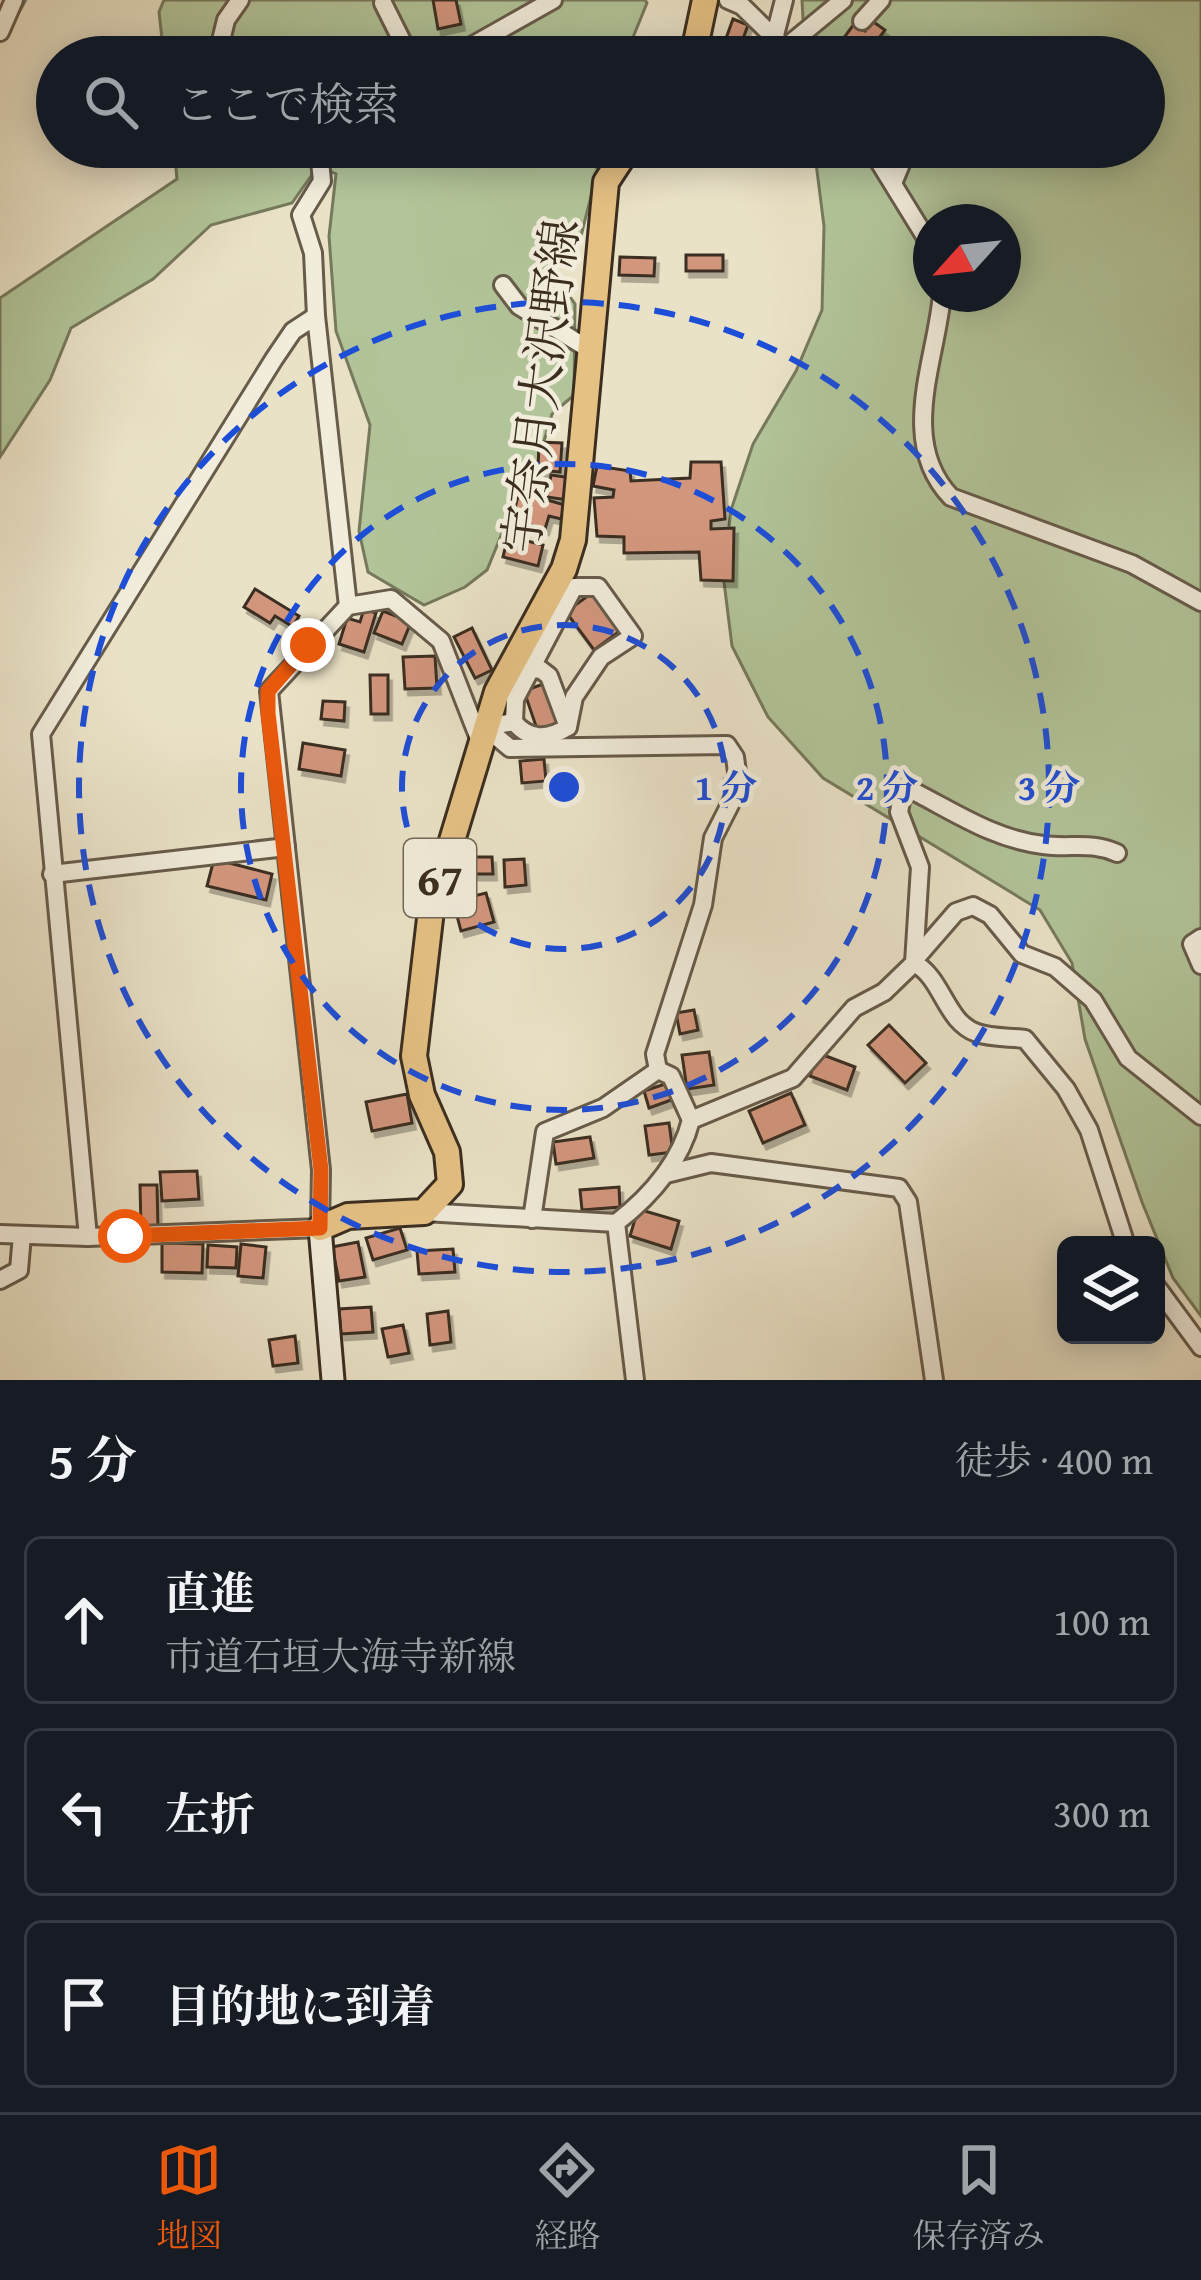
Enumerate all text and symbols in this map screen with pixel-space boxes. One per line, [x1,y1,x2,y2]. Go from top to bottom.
search box [36,36,1165,168]
icon: search [78,69,144,135]
text: ここで検索 [174,71,399,136]
north arrow [913,204,1021,312]
street label: 宇奈月大沢野線 [484,215,596,557]
route end [281,618,335,672]
text: 1 分 [695,760,757,813]
text: 2 分 [856,760,918,813]
text: 3 分 [1018,760,1080,813]
centre of rings [543,766,585,808]
road number: 67 [404,839,476,917]
route start [98,1209,152,1263]
map controls [1057,1236,1165,1344]
button: layers [1057,1236,1165,1344]
text: 5 分 [48,1422,137,1497]
text: 徒歩 · 400 m [955,1431,1153,1488]
text: 直進 [165,1560,255,1625]
icon: ahead [51,1587,117,1653]
text: 100 m [1053,1592,1150,1649]
text: 市道石垣大海寺新線 [165,1627,516,1684]
icon: left [51,1779,117,1845]
text: 左折 [165,1781,255,1846]
text: 300 m [1053,1784,1150,1841]
icon: arrive [51,1971,117,2037]
text: 目的地に到着 [165,1973,435,2038]
tab: 地図 [156,2137,222,2259]
tab: 経路 [534,2137,600,2259]
tab: 保存済み [913,2137,1045,2259]

